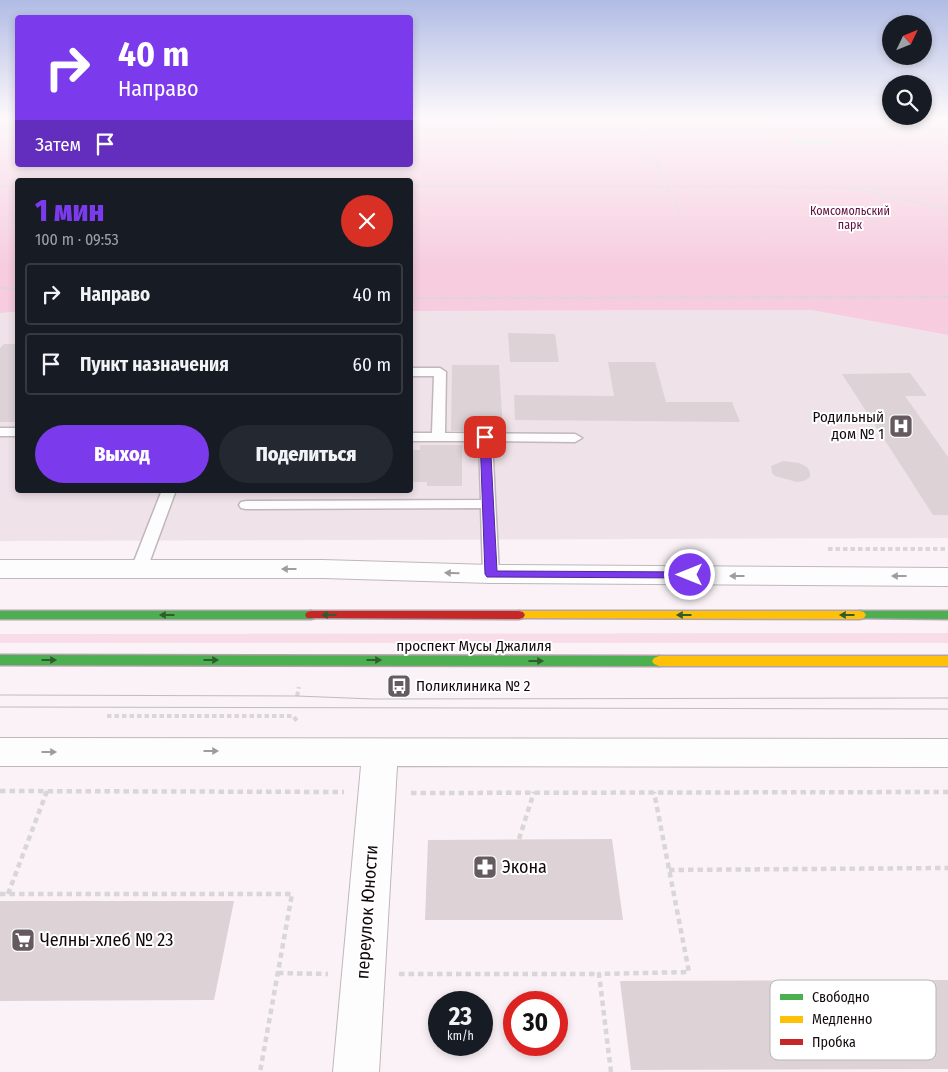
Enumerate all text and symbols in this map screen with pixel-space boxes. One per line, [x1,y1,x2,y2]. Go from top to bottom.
north arrow [882,15,932,65]
map controls [882,15,932,125]
text: 40 m [118,33,189,75]
icon: right [35,35,100,100]
text: Направо [118,75,199,102]
button: search [882,75,932,125]
icon: arrive [91,130,119,158]
text: Затем [35,133,81,156]
text: 1 мин [35,193,104,229]
button: close [341,195,393,247]
park label: Комсомольский парк [810,204,890,232]
text: 100 m · 09:53 [35,230,119,249]
icon: right [37,280,65,308]
text: Направо [80,283,150,306]
text: 40 m [353,283,391,306]
icon: arrive [37,350,65,378]
text: Пункт назначения [80,353,229,376]
text: 60 m [353,353,391,376]
place label: Родильный дом № 1 [813,408,884,443]
hospital icon: Родильный дом № 1 [888,413,914,439]
pin [464,416,506,458]
icon: arrive [471,423,499,451]
button: Выход [35,425,209,483]
button: Поделиться [219,425,393,483]
position arrow [663,548,715,600]
one-way arrow [281,565,297,573]
one-way arrow [444,569,460,577]
one-way arrow [729,572,745,580]
one-way arrow [891,572,907,580]
one-way arrow [159,611,175,619]
one-way arrow [321,611,337,619]
one-way arrow [676,611,692,619]
one-way arrow [839,611,855,619]
street label: проспект Мусы Джалиля [396,637,552,655]
one-way arrow [41,656,57,664]
one-way arrow [203,656,219,664]
one-way arrow [366,656,382,664]
one-way arrow [528,657,544,665]
bus stop icon: Поликлиника № 2 [386,673,412,699]
place label: Поликлиника № 2 [416,677,531,695]
one-way arrow [203,747,219,755]
one-way arrow [41,748,57,756]
street label: переулок Юности [351,844,383,980]
pharmacy icon: Экона [472,854,498,880]
place label: Экона [502,856,547,878]
supermarket icon: Челны-хлеб № 23 [10,927,36,953]
place label: Челны-хлеб № 23 [40,929,173,951]
legend [770,980,936,1060]
text: Свободно [812,989,870,1006]
speed limit sign: 30 [503,991,568,1056]
text: 23 [449,1002,472,1032]
text: Медленно [812,1011,872,1028]
text: km/h [447,1029,474,1043]
text: Пробка [812,1034,856,1051]

